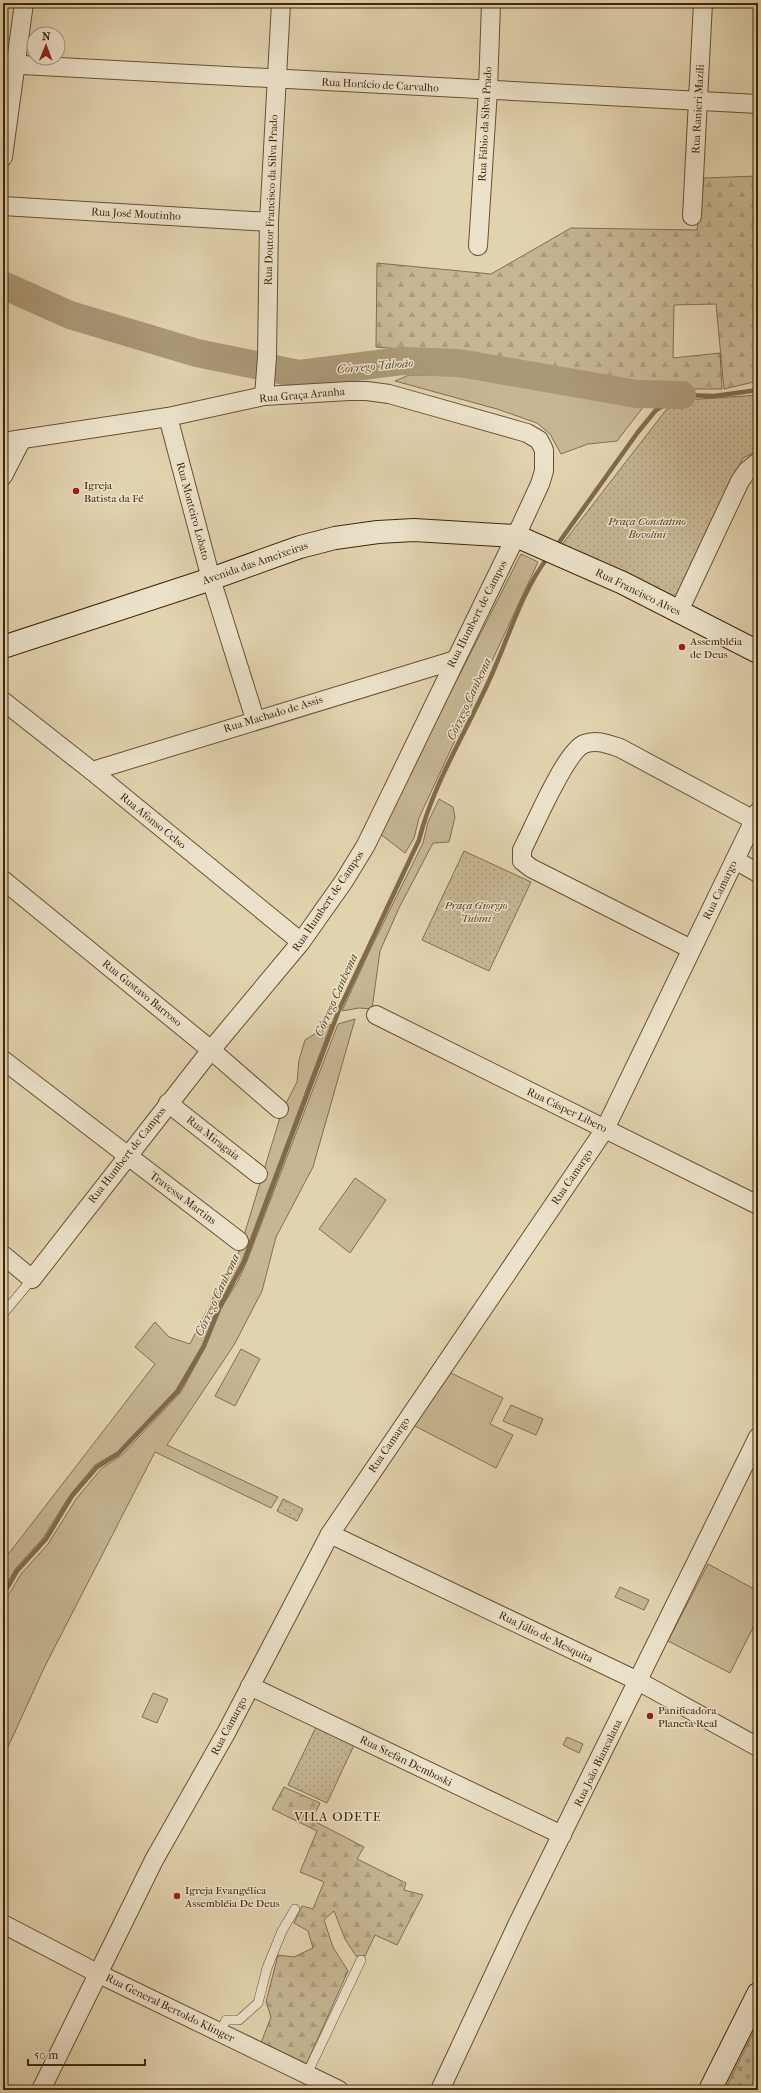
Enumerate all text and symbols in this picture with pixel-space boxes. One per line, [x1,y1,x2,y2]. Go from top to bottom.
north arrow [26,26,66,66]
text: N [42,30,51,43]
street label: Rua Ranieri Mazili [689,63,707,154]
street label: Rua Fábio da Silva Prado [475,66,495,182]
street label: Rua Horácio de Carvalho [321,75,439,95]
street label: Rua Doutor Francisco da Silva Prado [262,114,280,286]
street label: Rua José Moutinho [91,205,182,223]
water label: Córrego Taboão [336,356,414,376]
street label: Rua Graça Aranha [259,385,346,405]
street label: Rua Monteiro Lobato [174,461,212,562]
place label: Igreja Batista da Fé [84,479,144,505]
marker: Igreja Batista da Fé [71,486,81,496]
park label: Praça Constatino Bovolini [607,515,686,541]
street label: Avenida das Ameixeiras [199,539,310,588]
street label: Rua Humbert de Campos [444,558,510,670]
street label: Rua Francisco Alves [593,566,683,618]
place label: Assembléia de Deus [689,635,743,661]
marker: Assembléia de Deus [677,642,687,652]
water label: Córrego Canhema [444,656,494,742]
street label: Rua Machado de Assis [222,693,324,735]
street label: Rua Afonso Celso [117,790,189,852]
street label: Rua Humbert de Campos [289,848,367,954]
street label: Rua Camargo [700,858,740,922]
park label: Praça Giorgio Tubini [444,899,508,925]
water label: Córrego Canhema [311,951,361,1039]
street label: Rua Gustavo Barroso [100,957,185,1029]
street label: Rua Cásper Libero [525,1085,610,1135]
street label: Rua Humbert de Campos [85,1104,169,1206]
street label: Rua Miragaia [184,1113,243,1163]
street label: Rua Camargo [549,1146,596,1207]
street label: Travessa Martins [147,1169,219,1227]
water label: Córrego Canhema [192,1252,242,1338]
street label: Rua Camargo [366,1414,413,1475]
street label: Rua Júlio de Mesquita [497,1609,596,1666]
street label: Rua Camargo [208,1694,250,1757]
place label: Panificadora Planeta Real [658,1704,717,1730]
marker: Panificadora Planeta Real [645,1711,655,1721]
street label: Rua João Biancalana [571,1716,625,1809]
street label: Rua Stefan Demboski [358,1733,455,1789]
district label: VILA ODETE [293,1809,382,1824]
place label: Igreja Evangélica Assembléia De Deus [184,1884,280,1910]
marker: Igreja Evangélica Assembléia De Deus [172,1891,182,1901]
street label: Rua General Bertoldo Klinger [103,1971,237,2045]
scale bar [28,2041,145,2067]
text: 50 m [34,2048,58,2062]

